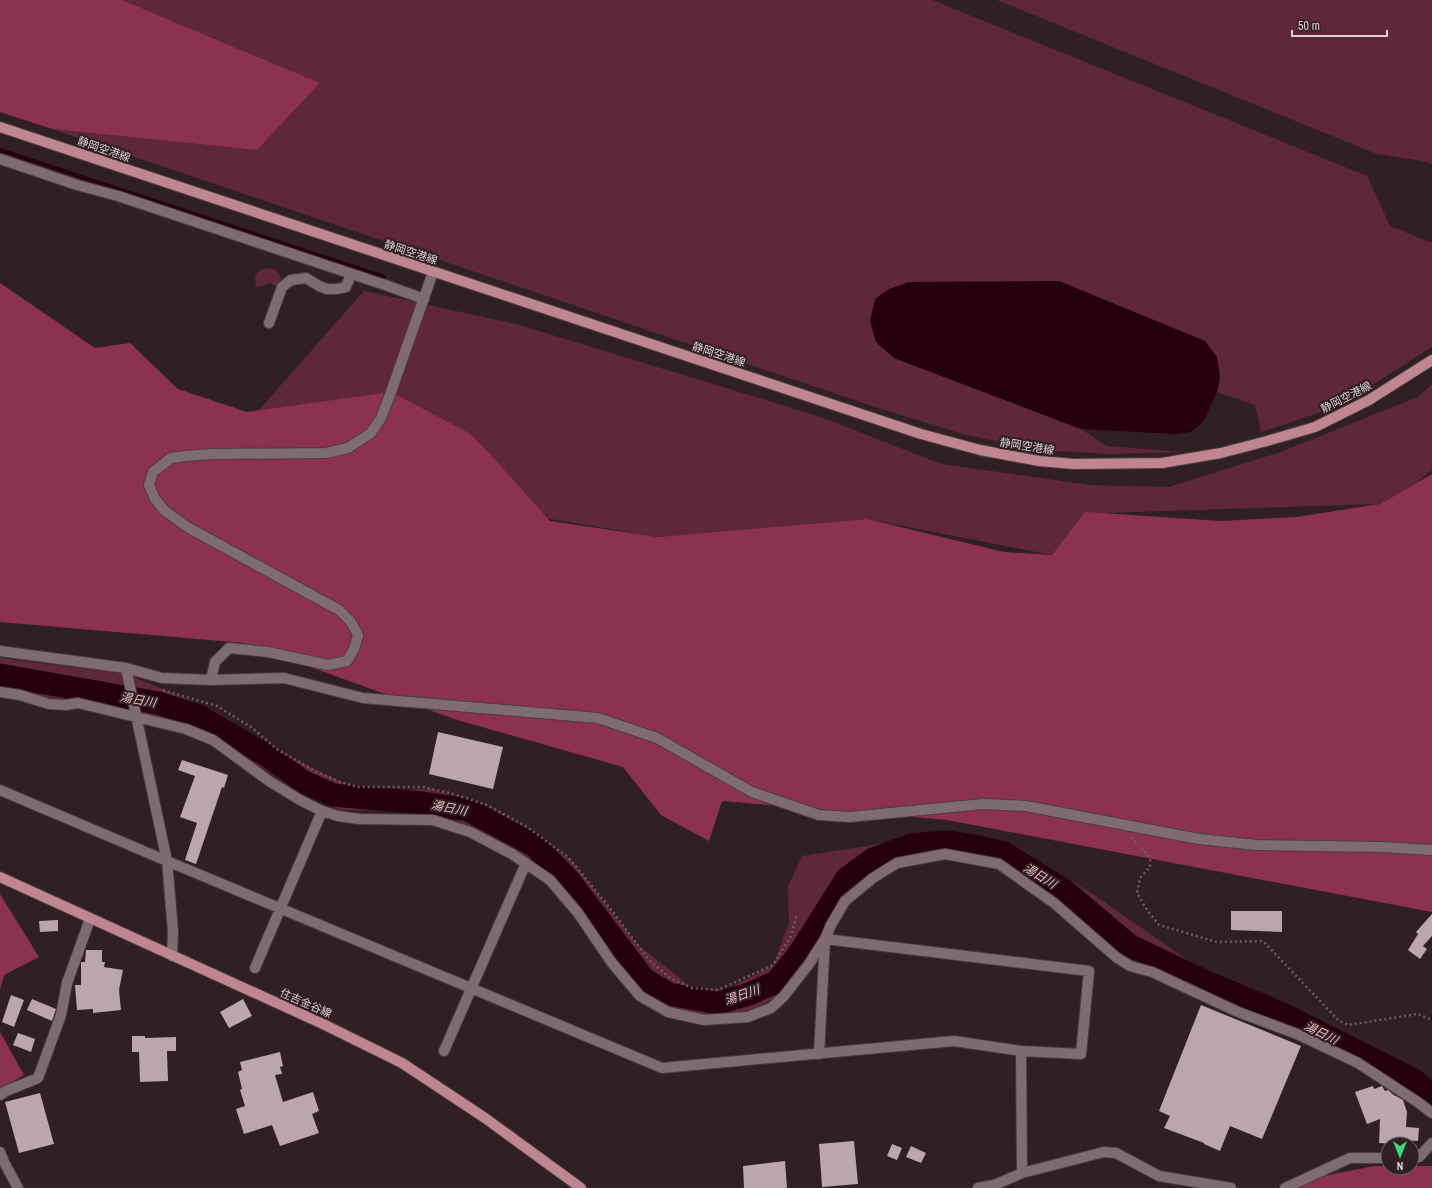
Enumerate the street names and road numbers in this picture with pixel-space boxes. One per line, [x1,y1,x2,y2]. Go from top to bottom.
street label: 静岡空港線 [76,133,132,165]
street label: 静岡空港線 [383,237,439,267]
street label: 静岡空港線 [691,339,747,369]
street label: 静岡空港線 [1318,378,1374,416]
street label: 静岡空港線 [999,435,1055,457]
street label: 住吉金谷線 [278,985,334,1021]

